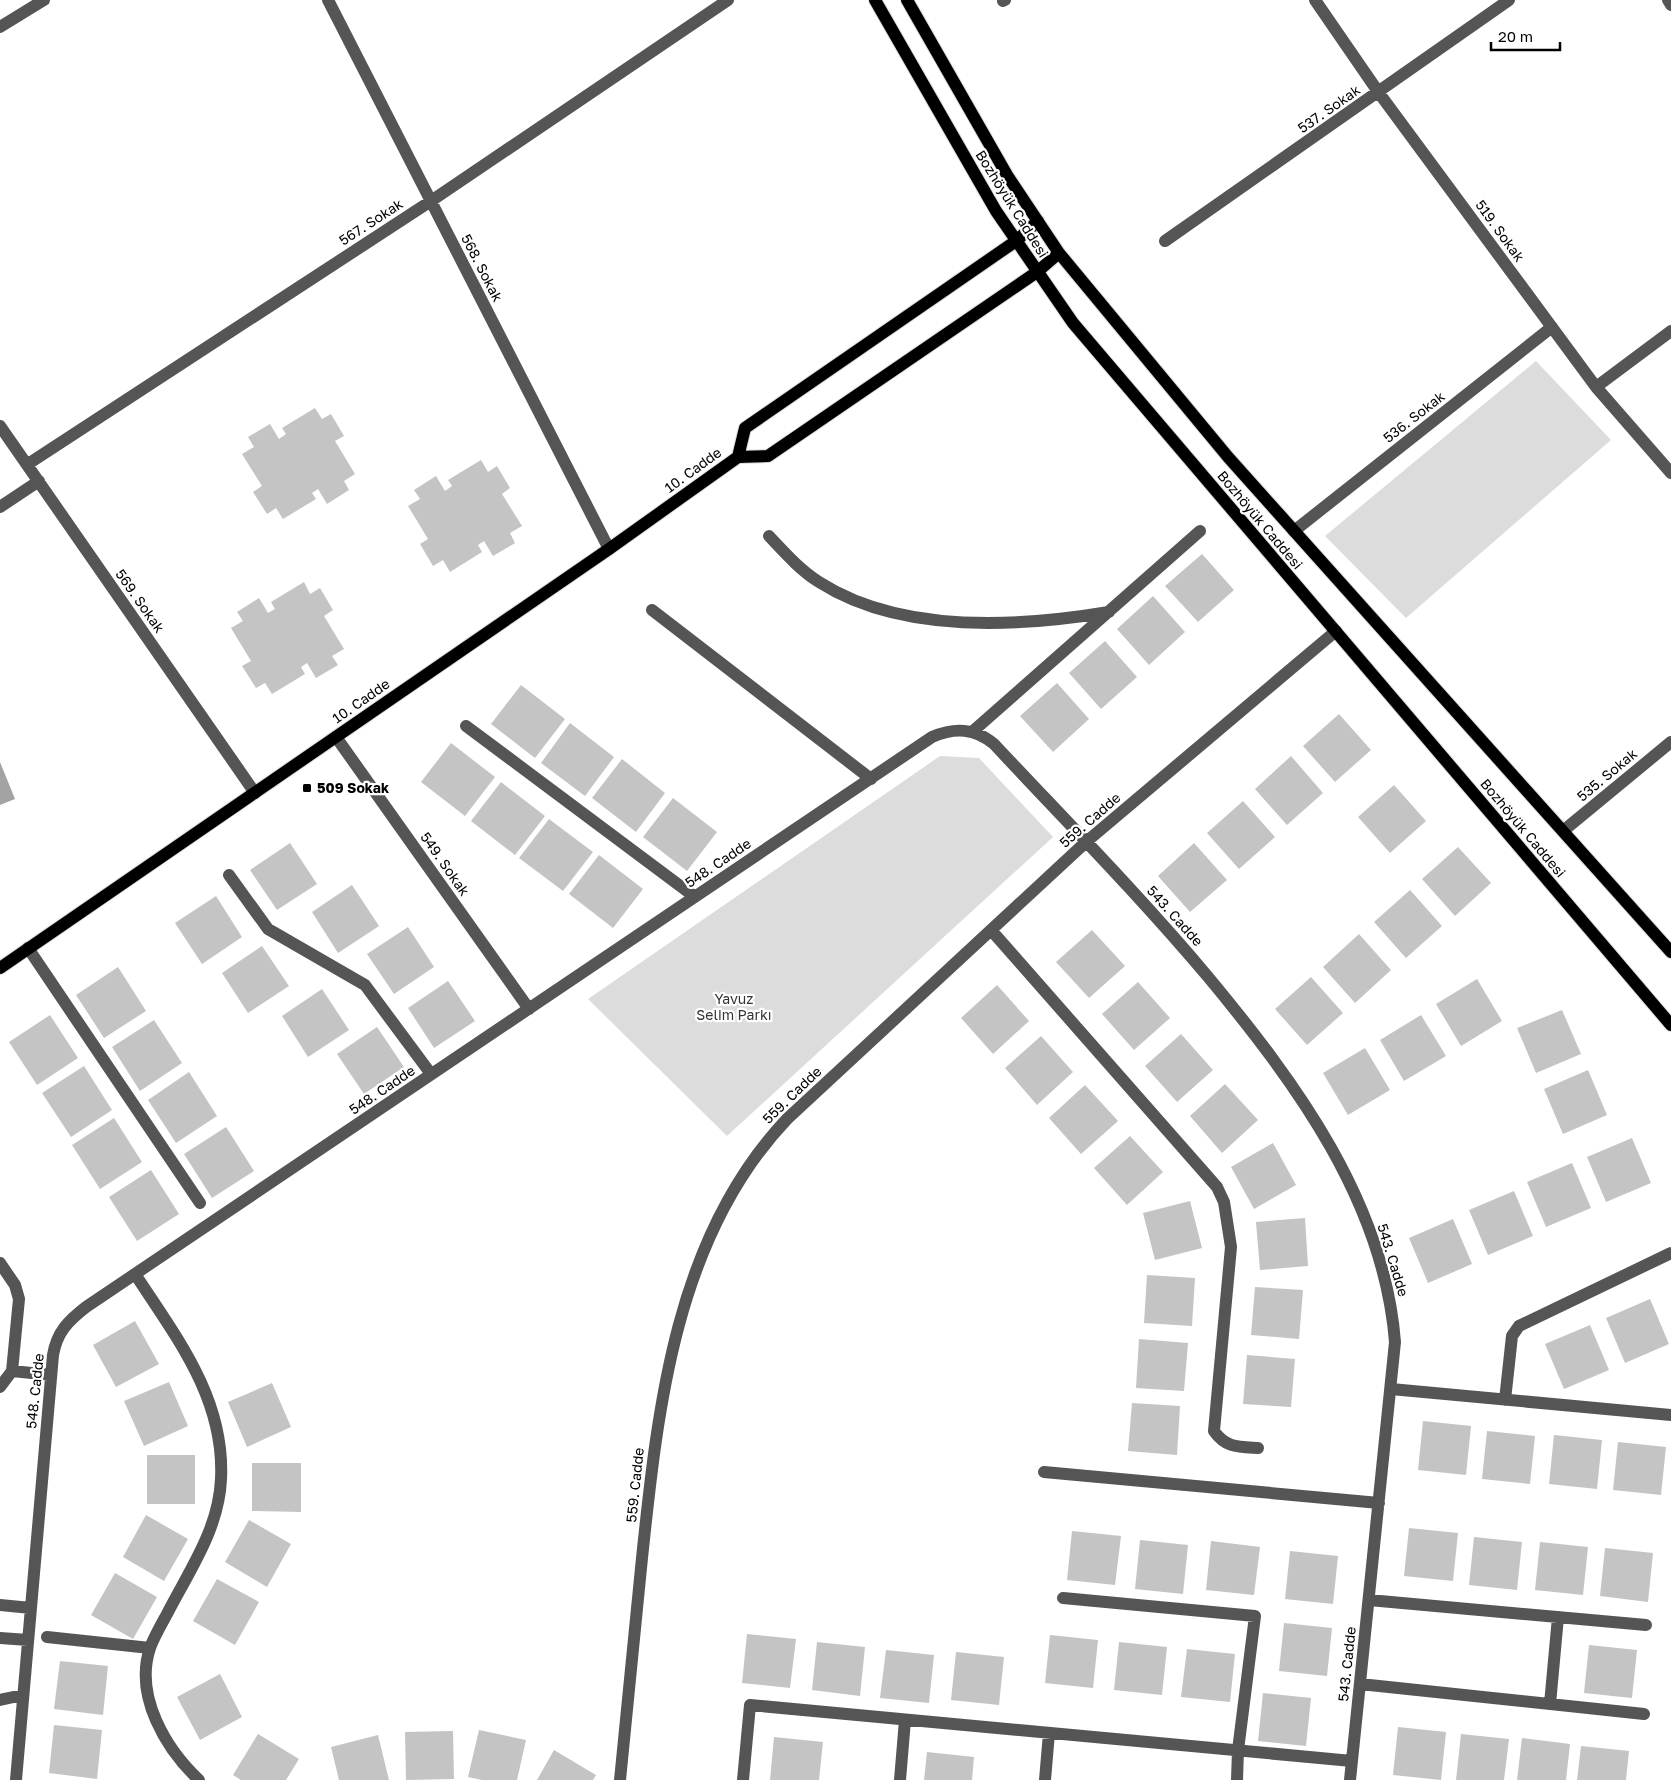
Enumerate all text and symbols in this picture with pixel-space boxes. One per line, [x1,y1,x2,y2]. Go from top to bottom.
scale bar [1491,20,1560,52]
text: 20 m [1498,27,1533,45]
street label: 537. Sokak [1294,81,1363,136]
street label: Bozhöyük Caddesi [973,147,1052,261]
street label: 567. Sokak [336,195,406,248]
street label: 519. Sokak [1472,197,1529,265]
street label: 568. Sokak [458,231,507,305]
street label: 536. Sokak [1380,387,1448,446]
street label: 10. Cadde [661,443,724,496]
street label: Bozhöyük Caddesi [1214,467,1307,572]
street label: 569. Sokak [112,566,169,636]
street label: 10. Cadde [329,675,393,726]
street label: 535. Sokak [1573,745,1640,805]
street label: Bozhöyük Caddesi [1477,775,1570,880]
place label: 509 Sokak [317,779,389,796]
marker: 509 Sokak [301,782,313,794]
street label: 559. Cadde [1056,789,1124,851]
street label: 549. Sokak [417,829,474,899]
street label: 548. Cadde [682,834,754,891]
street label: 543. Cadde [1144,882,1207,949]
park label: Yavuz Selim Parkı [696,990,772,1023]
street label: 548. Cadde [346,1061,418,1118]
street label: 559. Cadde [759,1062,825,1127]
street label: 543. Cadde [1374,1221,1413,1298]
street label: 548. Cadde [22,1352,47,1429]
street label: 559. Cadde [622,1447,647,1523]
street label: 543. Cadde [1334,1626,1359,1702]

